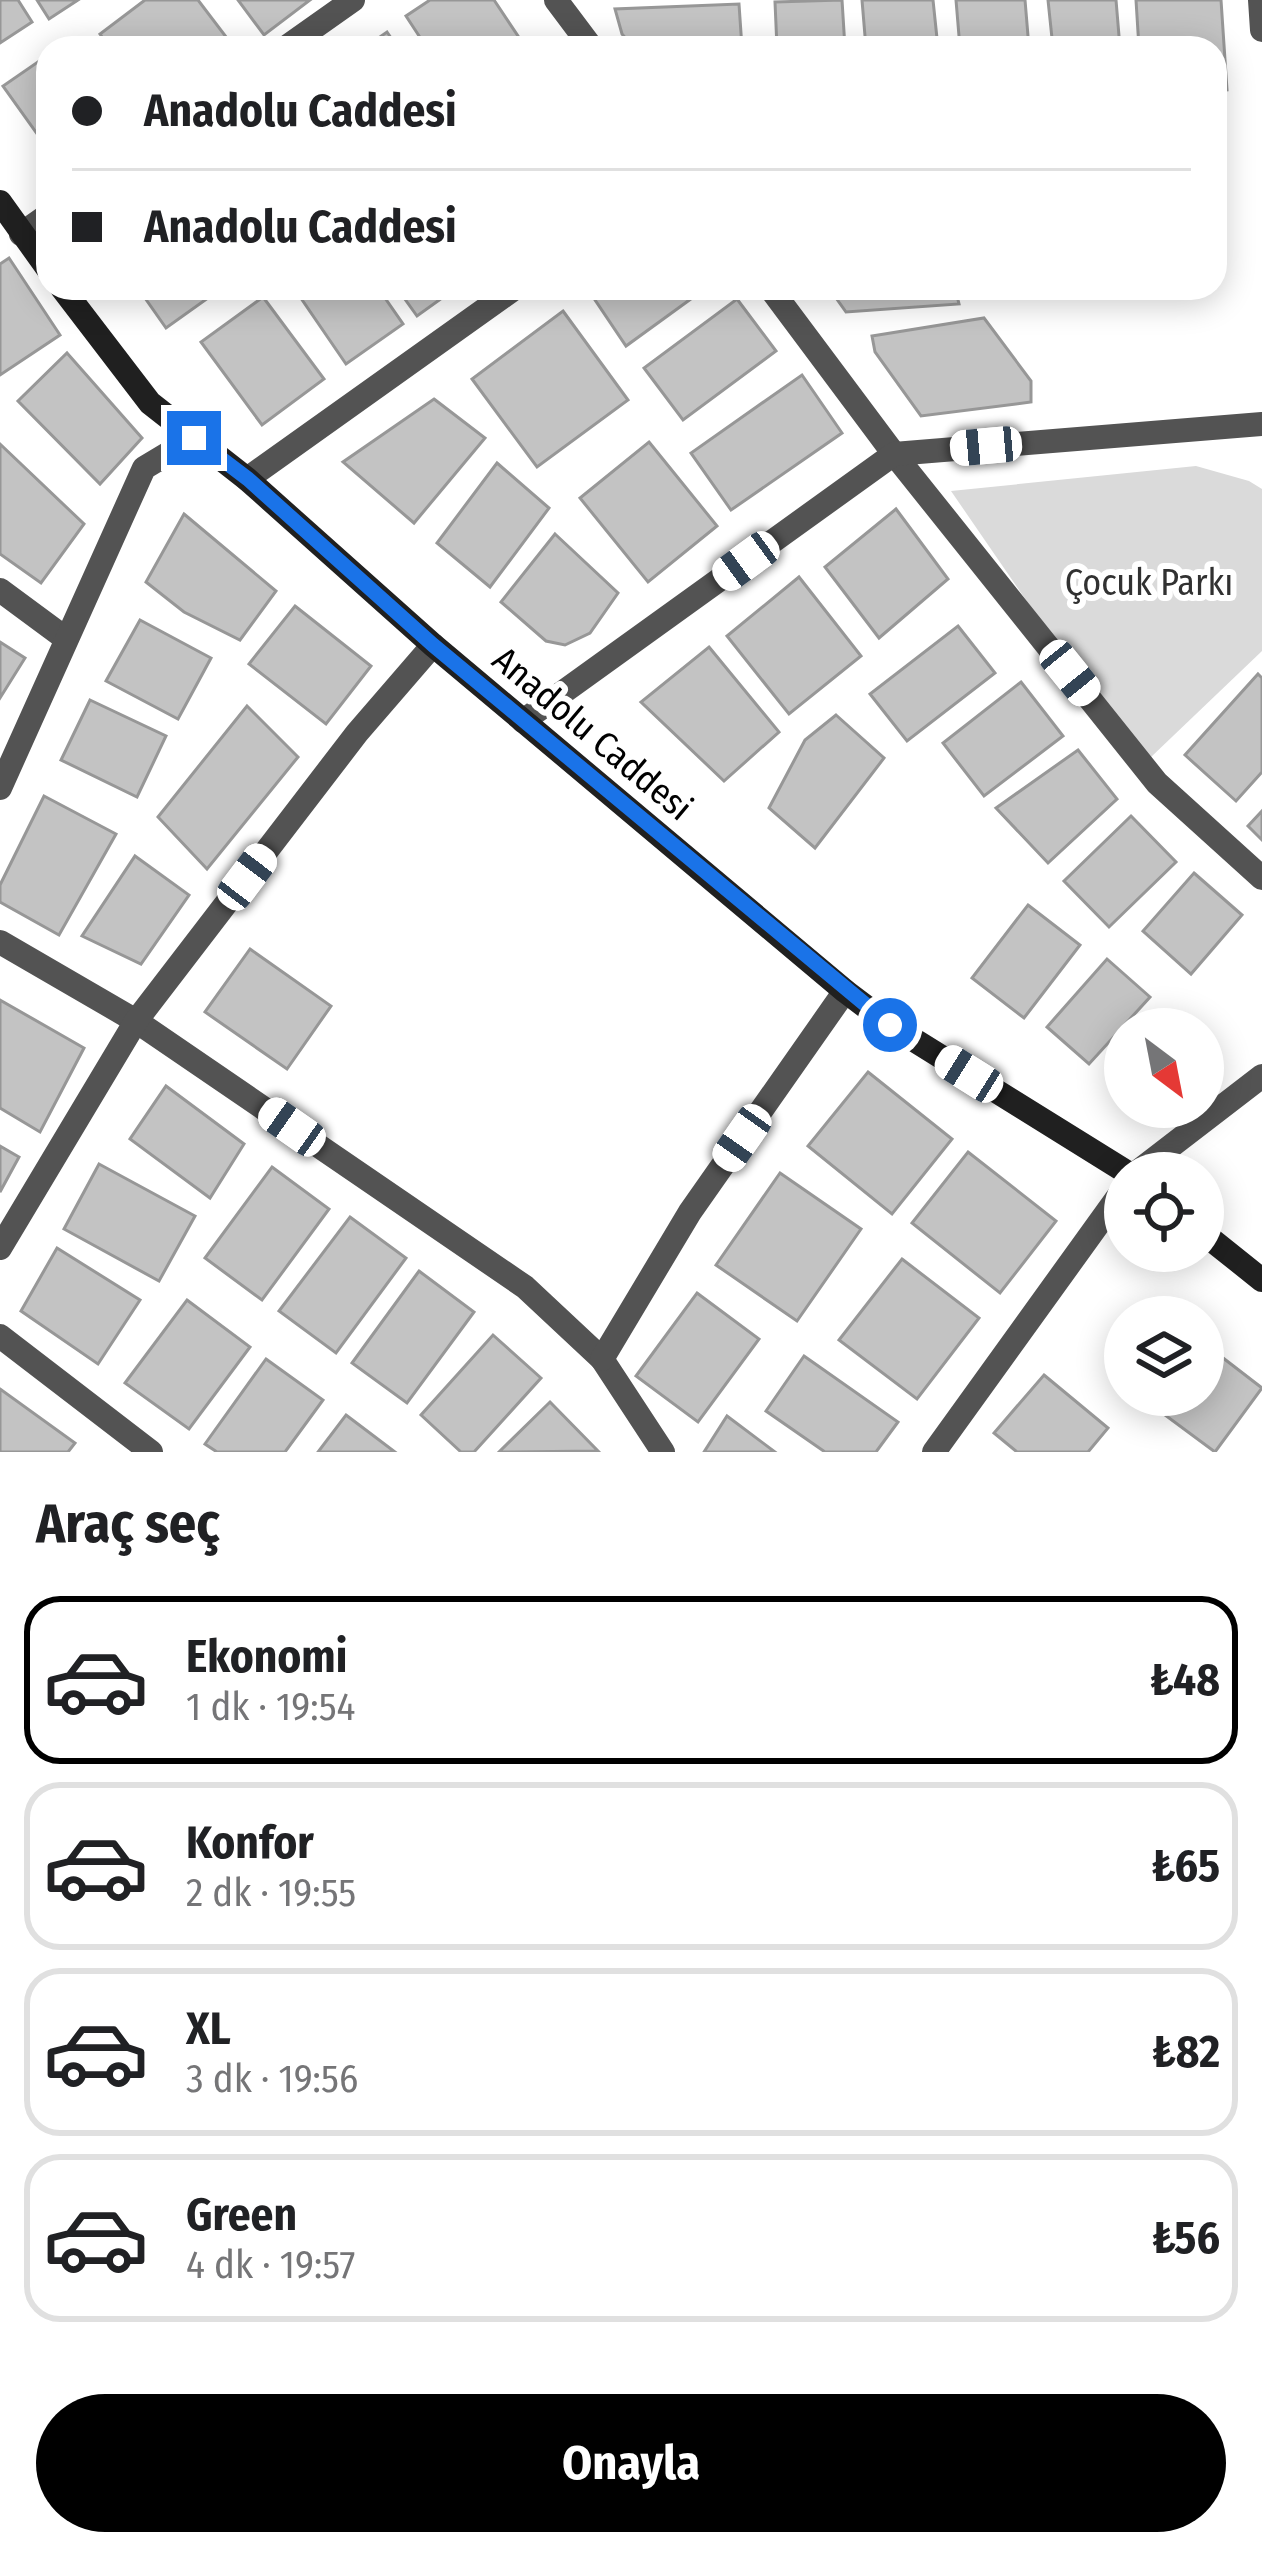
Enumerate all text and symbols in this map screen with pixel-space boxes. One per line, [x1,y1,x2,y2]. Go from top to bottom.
text: Anadolu Caddesi [144,84,457,138]
text: Anadolu Caddesi [144,200,457,254]
route end [167,411,221,465]
car [949,425,1023,467]
car [706,525,786,597]
park label: Çocuk Parkı [1065,561,1233,605]
car [1033,634,1107,712]
street label: Anadolu Caddesi [484,638,701,830]
car [211,837,283,917]
route start [863,998,917,1052]
north arrow [1104,1008,1224,1128]
map controls [1104,1008,1224,1416]
car [929,1040,1009,1108]
car [252,1092,332,1162]
car [707,1098,777,1178]
button: locate [1104,1152,1224,1272]
button: layers [1104,1296,1224,1416]
text: Araç seç [36,1492,220,1556]
icon: car [42,1626,150,1734]
text: Ekonomi [186,1630,347,1684]
text: ₺48 [1150,1653,1220,1707]
text: 1 dk · 19:54 [186,1684,355,1730]
icon: car [42,1812,150,1920]
text: Konfor [186,1816,314,1870]
text: ₺65 [1151,1839,1220,1893]
text: 2 dk · 19:55 [186,1870,356,1916]
icon: car [42,1998,150,2106]
text: XL [186,2002,231,2056]
text: ₺82 [1152,2025,1220,2079]
text: 3 dk · 19:56 [186,2056,358,2102]
icon: car [42,2184,150,2292]
text: Green [186,2188,297,2242]
text: ₺56 [1152,2211,1220,2265]
text: 4 dk · 19:57 [186,2242,355,2288]
button: Onayla [36,2394,1226,2532]

